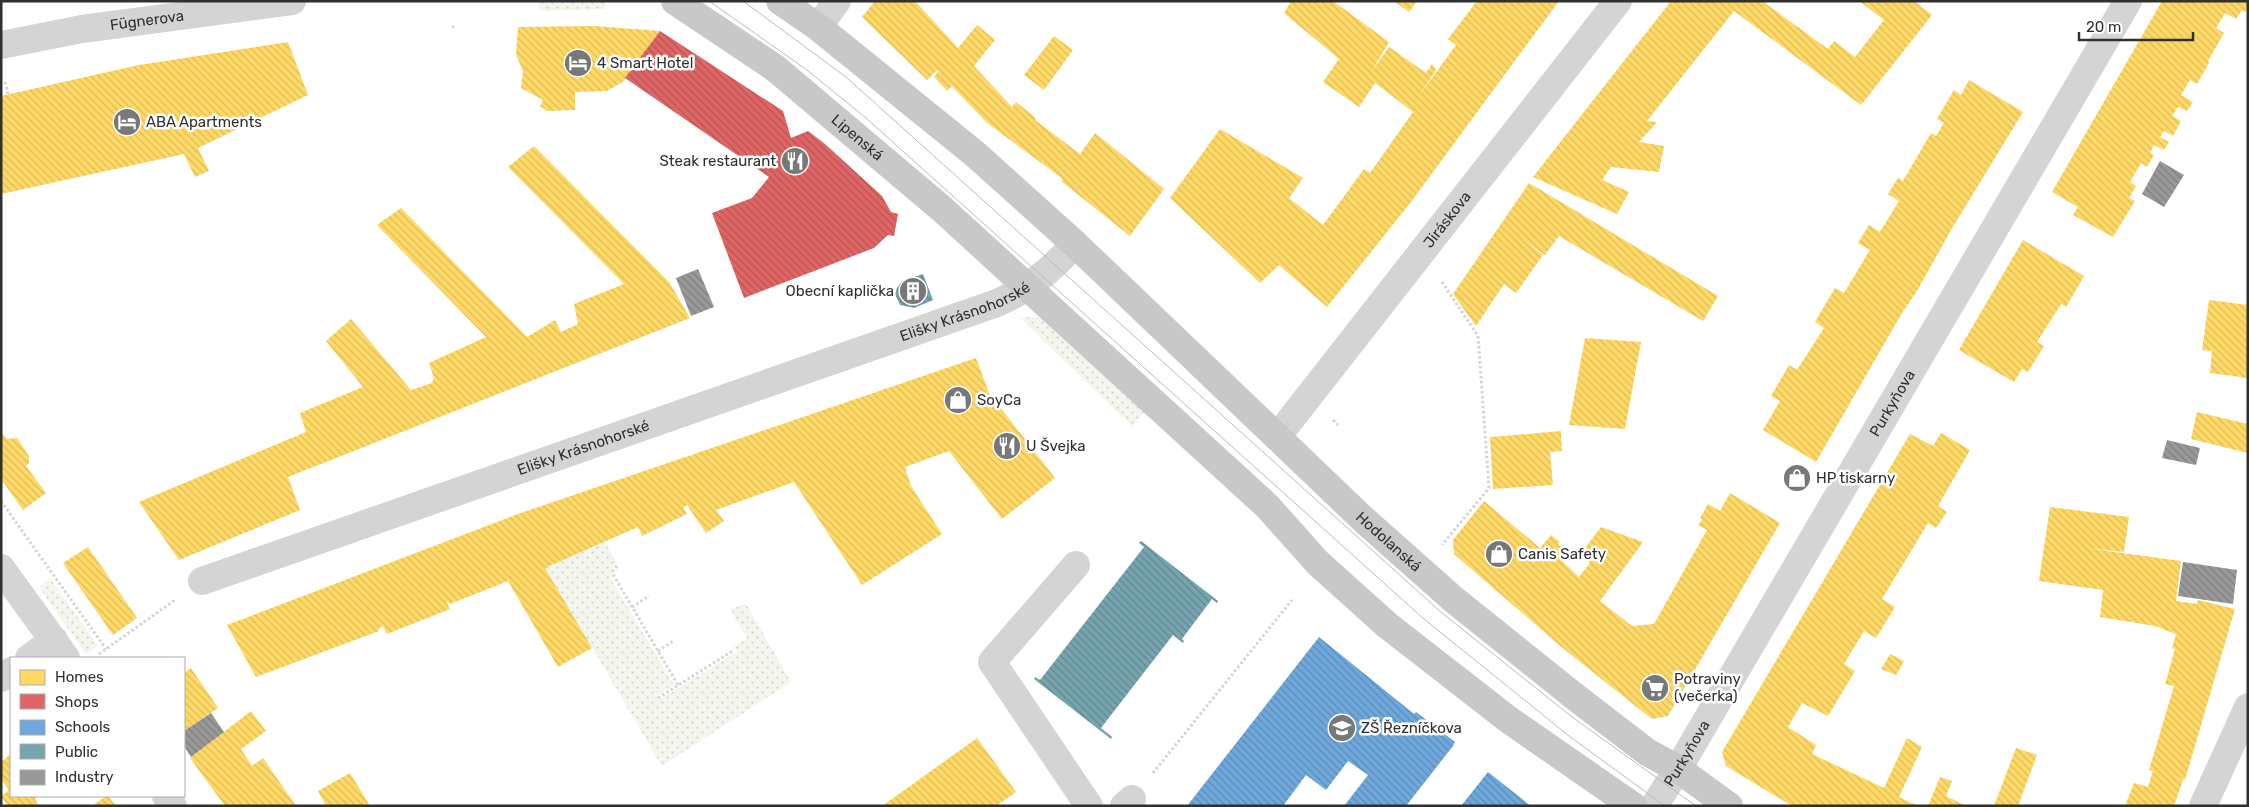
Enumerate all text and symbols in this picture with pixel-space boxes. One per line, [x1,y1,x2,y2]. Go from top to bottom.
street label: Fügnerova [109,7,185,34]
scale bar [2079,10,2193,42]
text: 20 m [2086,18,2121,36]
hotel icon: 4 Smart Hotel [563,48,593,78]
place label: 4 Smart Hotel [597,54,693,72]
hotel icon: ABA Apartments [112,107,142,137]
street label: Lipenská [828,111,887,164]
place label: ABA Apartments [146,113,262,131]
restaurant icon: Steak restaurant [780,146,810,176]
place label: Steak restaurant [659,152,776,170]
street label: Jiráskova [1419,188,1475,251]
building icon: Obecní kaplička [898,276,928,306]
street label: Elišky Krásnohorské [897,278,1034,345]
place label: Obecní kaplička [786,282,894,300]
street label: Purkyňova [1866,367,1919,440]
shop icon: SoyCa [943,385,973,415]
place label: SoyCa [977,391,1021,409]
street label: Elišky Krásnohorské [515,416,652,479]
restaurant icon: U Švejka [992,431,1022,461]
place label: U Švejka [1026,437,1086,455]
shop icon: HP tiskarny [1782,463,1812,493]
place label: HP tiskarny [1816,469,1895,487]
street label: Hodolanská [1352,508,1425,576]
shop icon: Canis Safety [1484,539,1514,569]
place label: Canis Safety [1518,545,1606,563]
legend [10,657,185,797]
text: Homes [55,668,104,686]
place label: Potraviny (večerka) [1674,670,1741,705]
supermarket icon: Potraviny (večerka) [1640,673,1670,703]
text: Shops [55,693,99,711]
school or university icon: ZŠ Řezníčkova [1327,713,1357,743]
street label: Purkyňova [1660,717,1714,790]
text: Schools [55,718,111,736]
place label: ZŠ Řezníčkova [1361,719,1462,737]
text: Public [55,743,98,761]
text: Industry [55,768,114,786]

